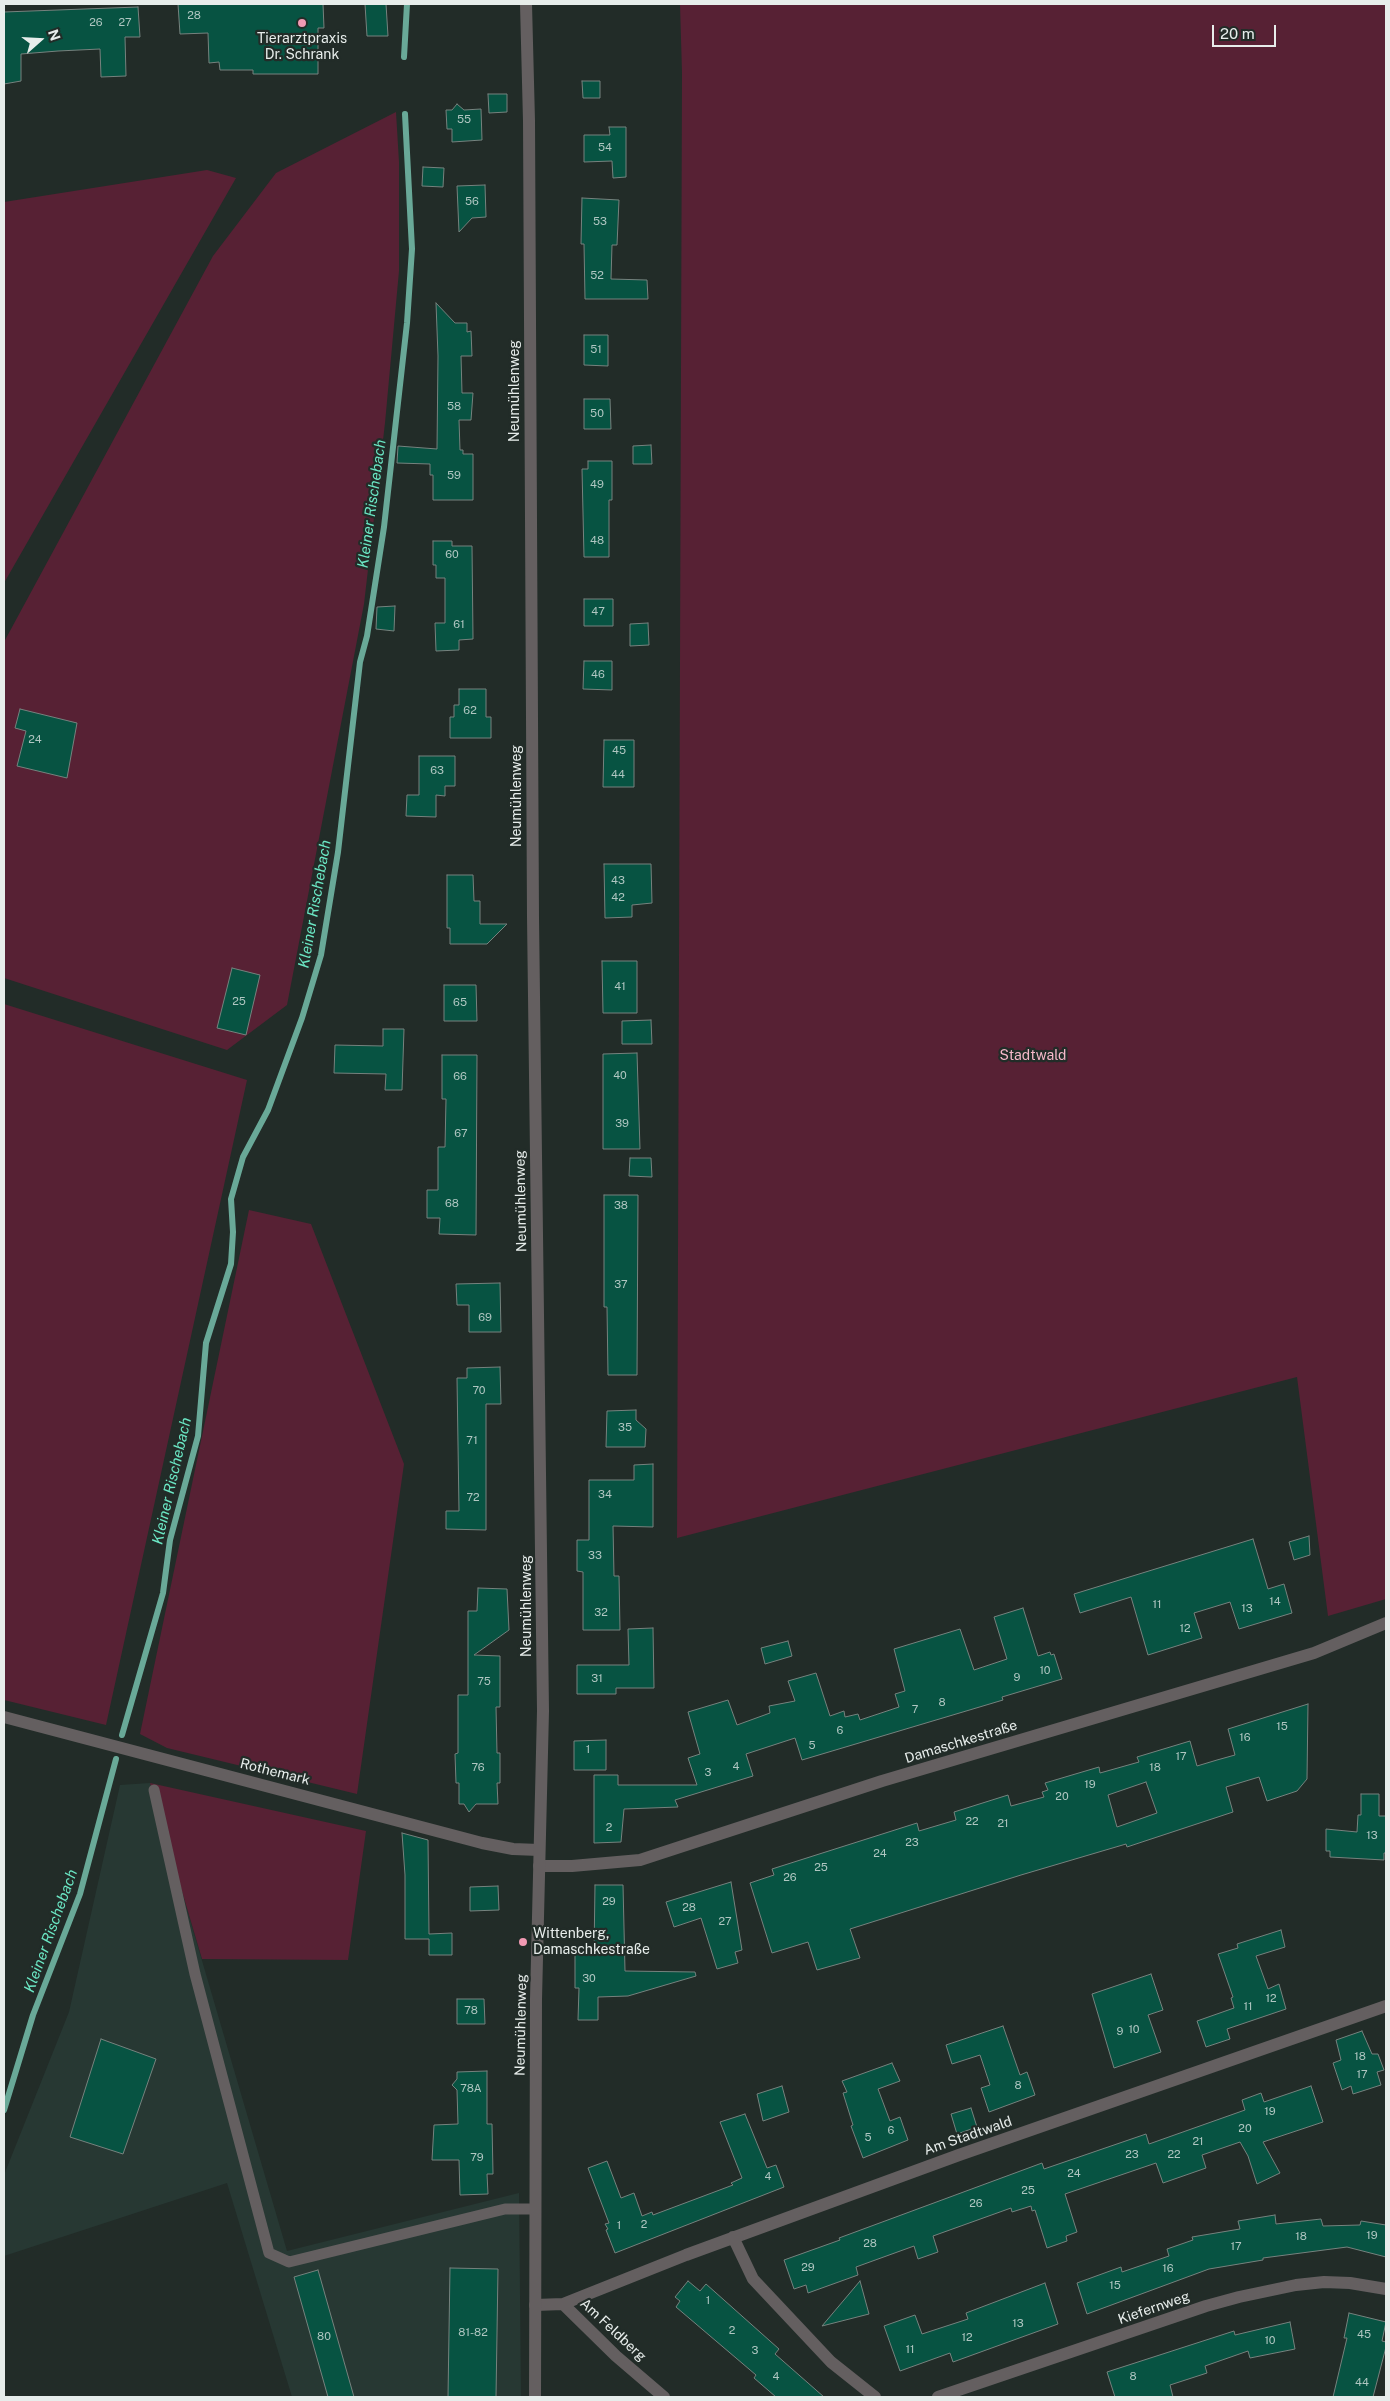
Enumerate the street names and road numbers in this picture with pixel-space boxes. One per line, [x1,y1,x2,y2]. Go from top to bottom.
street label: Neumühlenweg [507,340,523,442]
street label: Neumühlenweg [509,745,525,847]
street label: Neumühlenweg [512,1150,530,1252]
street label: Neumühlenweg [519,1555,535,1657]
street label: Damaschkestraße [903,1717,1019,1767]
street label: Rothemark [238,1755,312,1789]
street label: Neumühlenweg [512,1974,530,2076]
street label: Am Stadtwald [922,2113,1014,2159]
street label: Kiefernweg [1116,2288,1192,2328]
street label: Am Feldberg [577,2295,649,2365]

